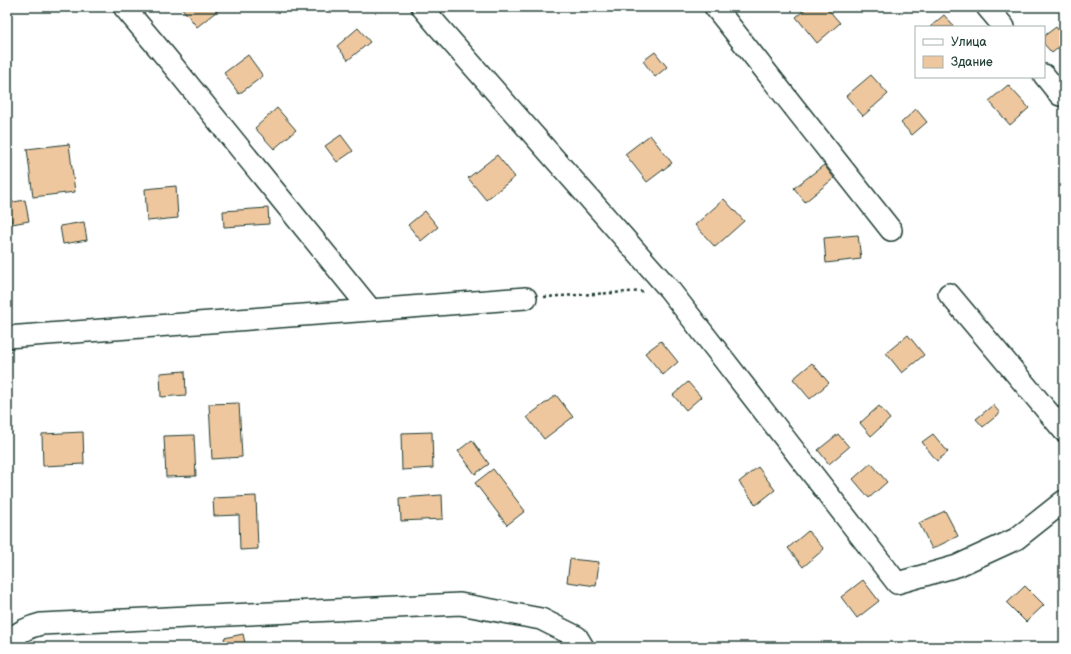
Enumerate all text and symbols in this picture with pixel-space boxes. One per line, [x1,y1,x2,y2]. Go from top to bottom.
legend [915,26,1045,78]
text: Улица [951,35,987,50]
text: Здание [951,55,993,70]

